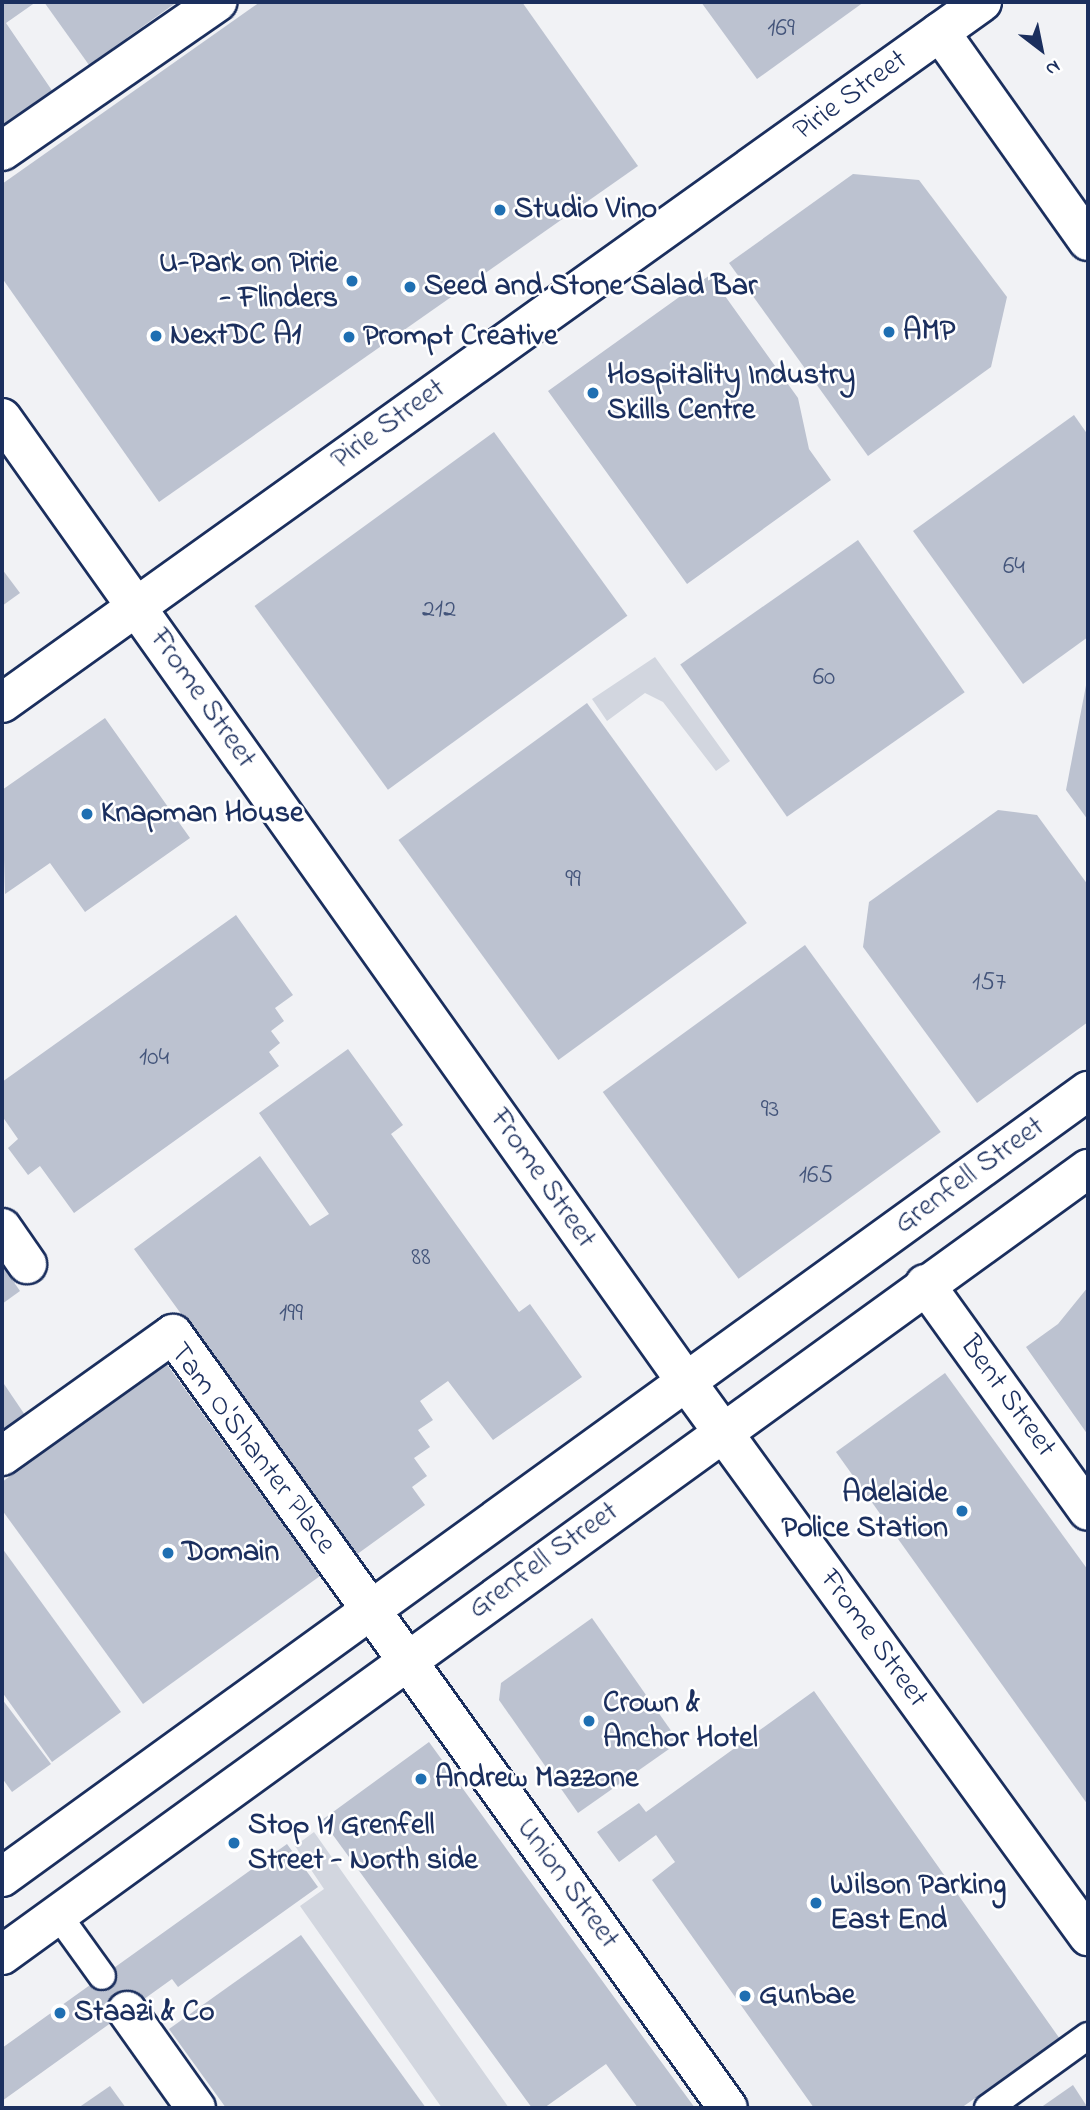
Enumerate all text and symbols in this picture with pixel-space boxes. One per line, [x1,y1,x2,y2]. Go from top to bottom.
house number: 169 [767,14,795,46]
north arrow [1006,14,1076,84]
street label: Pirie Street [787,43,915,149]
text: N [1040,52,1065,82]
place label: Studio Vino [514,192,657,228]
marker: Studio Vino [492,202,508,218]
place label: U-Park on Pirie - Flinders [159,246,338,316]
place label: Seed and Stone Salad Bar [424,269,757,305]
marker: U-Park on Pirie - Flinders [344,273,360,289]
marker: Seed and Stone Salad Bar [402,279,418,295]
place label: AMP [903,314,955,350]
place label: NextDC A1 [170,318,301,354]
place label: Prompt Creative [363,319,557,355]
marker: AMP [881,324,897,340]
marker: NextDC A1 [148,328,164,344]
marker: Prompt Creative [341,329,357,345]
place label: Hospitality Industry Skills Centre [607,358,855,428]
street label: Pirie Street [325,372,453,478]
marker: Hospitality Industry Skills Centre [585,385,601,401]
house number: 64 [1003,552,1025,584]
house number: 212 [422,595,456,627]
street label: Frome Street [141,622,263,776]
house number: 60 [813,663,835,695]
place label: Knapman House [101,796,303,832]
marker: Knapman House [79,806,95,822]
house number: 99 [565,865,581,897]
house number: 157 [972,968,1006,1000]
house number: 104 [139,1043,169,1075]
house number: 93 [761,1095,779,1127]
street label: Frome Street [481,1102,603,1256]
street label: Grenfell Street [888,1109,1052,1243]
house number: 165 [799,1161,833,1193]
house number: 88 [411,1243,431,1275]
house number: 199 [279,1299,303,1331]
street label: Bent Street [951,1329,1063,1465]
street label: Tam O'Shanter Place [161,1336,343,1562]
place label: Adelaide Police Station [782,1476,948,1546]
street label: Grenfell Street [462,1494,626,1628]
marker: Adelaide Police Station [954,1503,970,1519]
place label: Domain [182,1535,279,1571]
marker: Domain [160,1545,176,1561]
street label: Frome Street [811,1563,935,1715]
place label: Crown & Anchor Hotel [603,1686,758,1756]
marker: Crown & Anchor Hotel [581,1713,597,1729]
place label: Andrew Mazzone [435,1761,638,1797]
marker: Andrew Mazzone [413,1771,429,1787]
place label: Stop I1 Grenfell Street - North side [248,1808,478,1878]
street label: Union Street [508,1812,626,1956]
marker: Stop I1 Grenfell Street - North side [226,1835,242,1851]
place label: Wilson Parking East End [830,1868,1006,1938]
marker: Wilson Parking East End [808,1895,824,1911]
place label: Gunbae [759,1978,855,2014]
marker: Gunbae [737,1988,753,2004]
place label: Staazi & Co [74,1995,214,2031]
marker: Staazi & Co [52,2005,68,2021]

